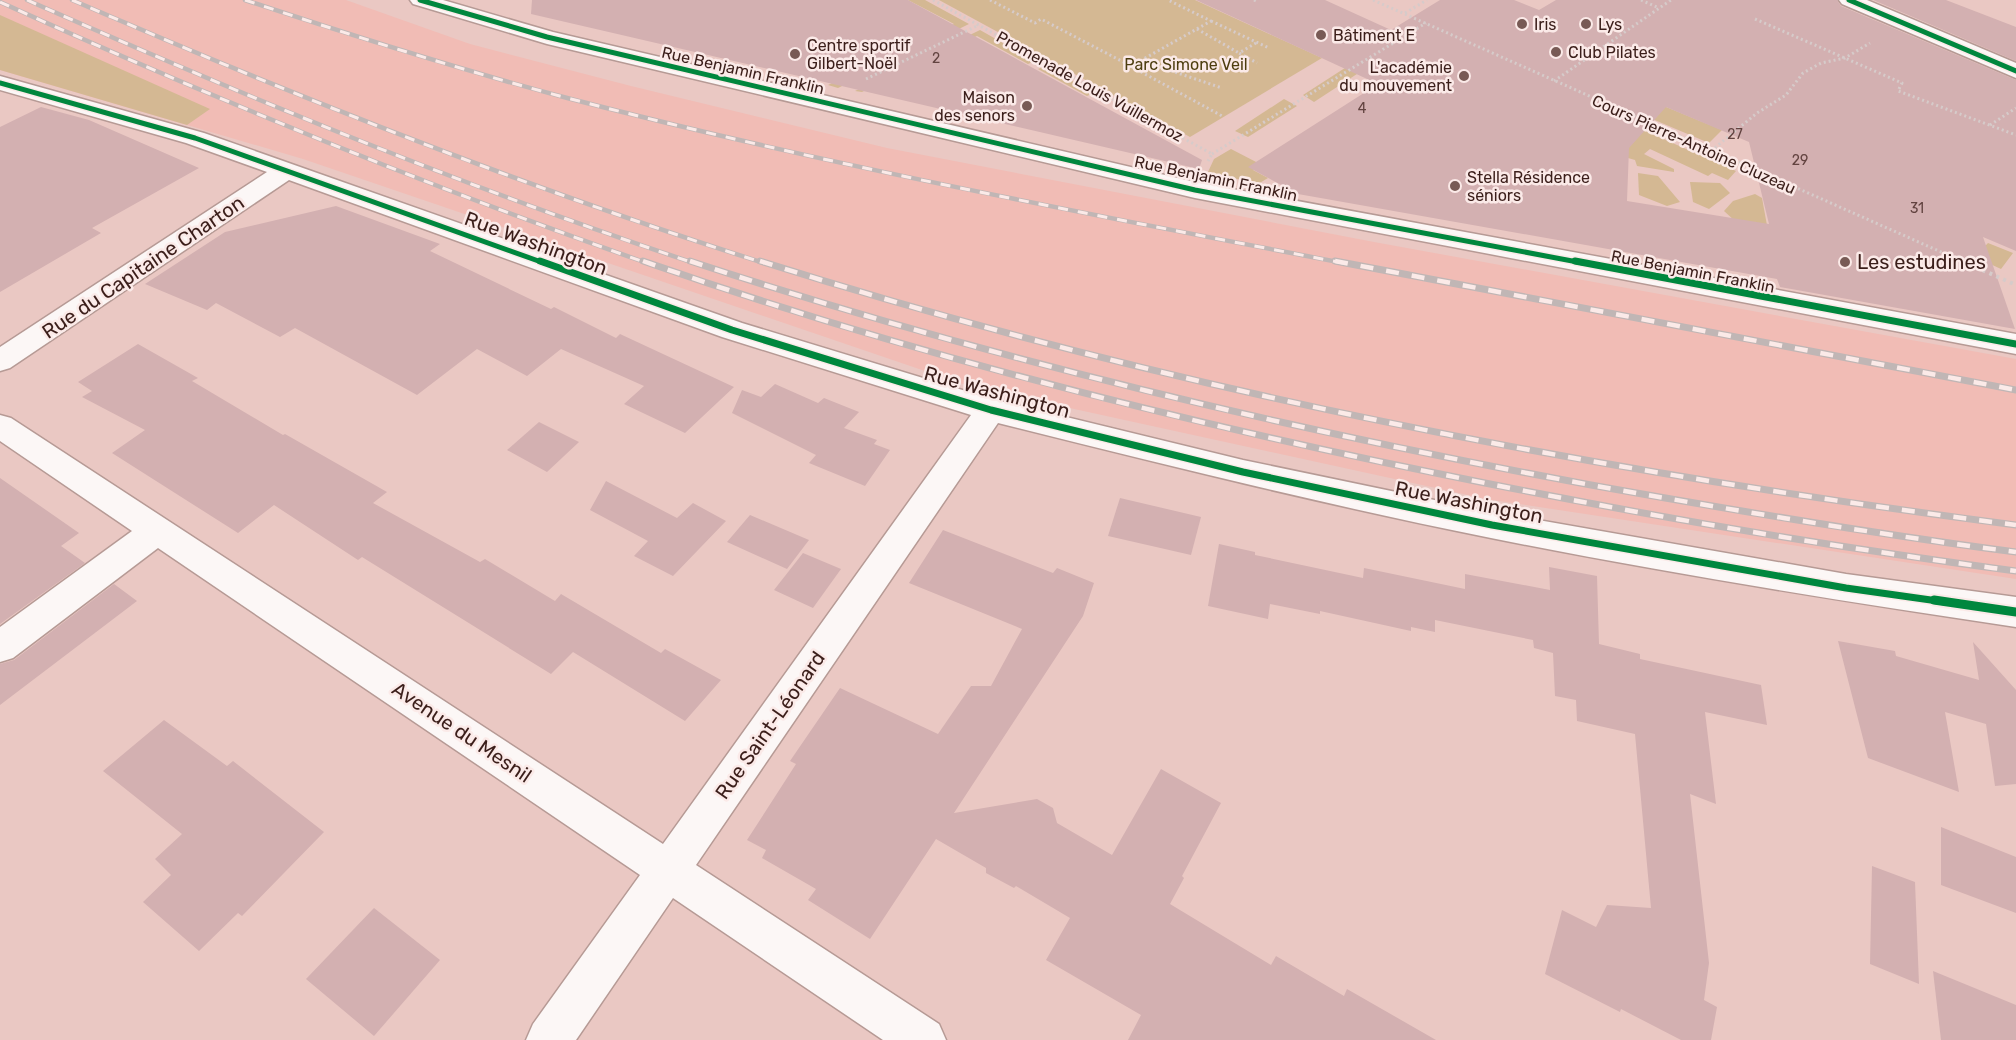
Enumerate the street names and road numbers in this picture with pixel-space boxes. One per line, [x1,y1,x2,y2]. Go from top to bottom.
street label: Promenade Louis Vuillermoz [993,27,1186,146]
street label: Rue Benjamin Franklin [660,43,826,98]
street label: Cours Pierre-Antoine Cluzeau [1589,91,1799,198]
street label: Rue Benjamin Franklin [1133,152,1299,205]
street label: Rue du Capitaine Charton [37,190,249,344]
street label: Rue Washington [461,206,611,280]
street label: Rue Benjamin Franklin [1609,246,1776,297]
street label: Rue Washington [921,361,1073,423]
street label: Rue Washington [1393,476,1545,528]
street label: Rue Saint-Léonard [710,646,830,804]
street label: Avenue du Mesnil [388,677,536,787]

